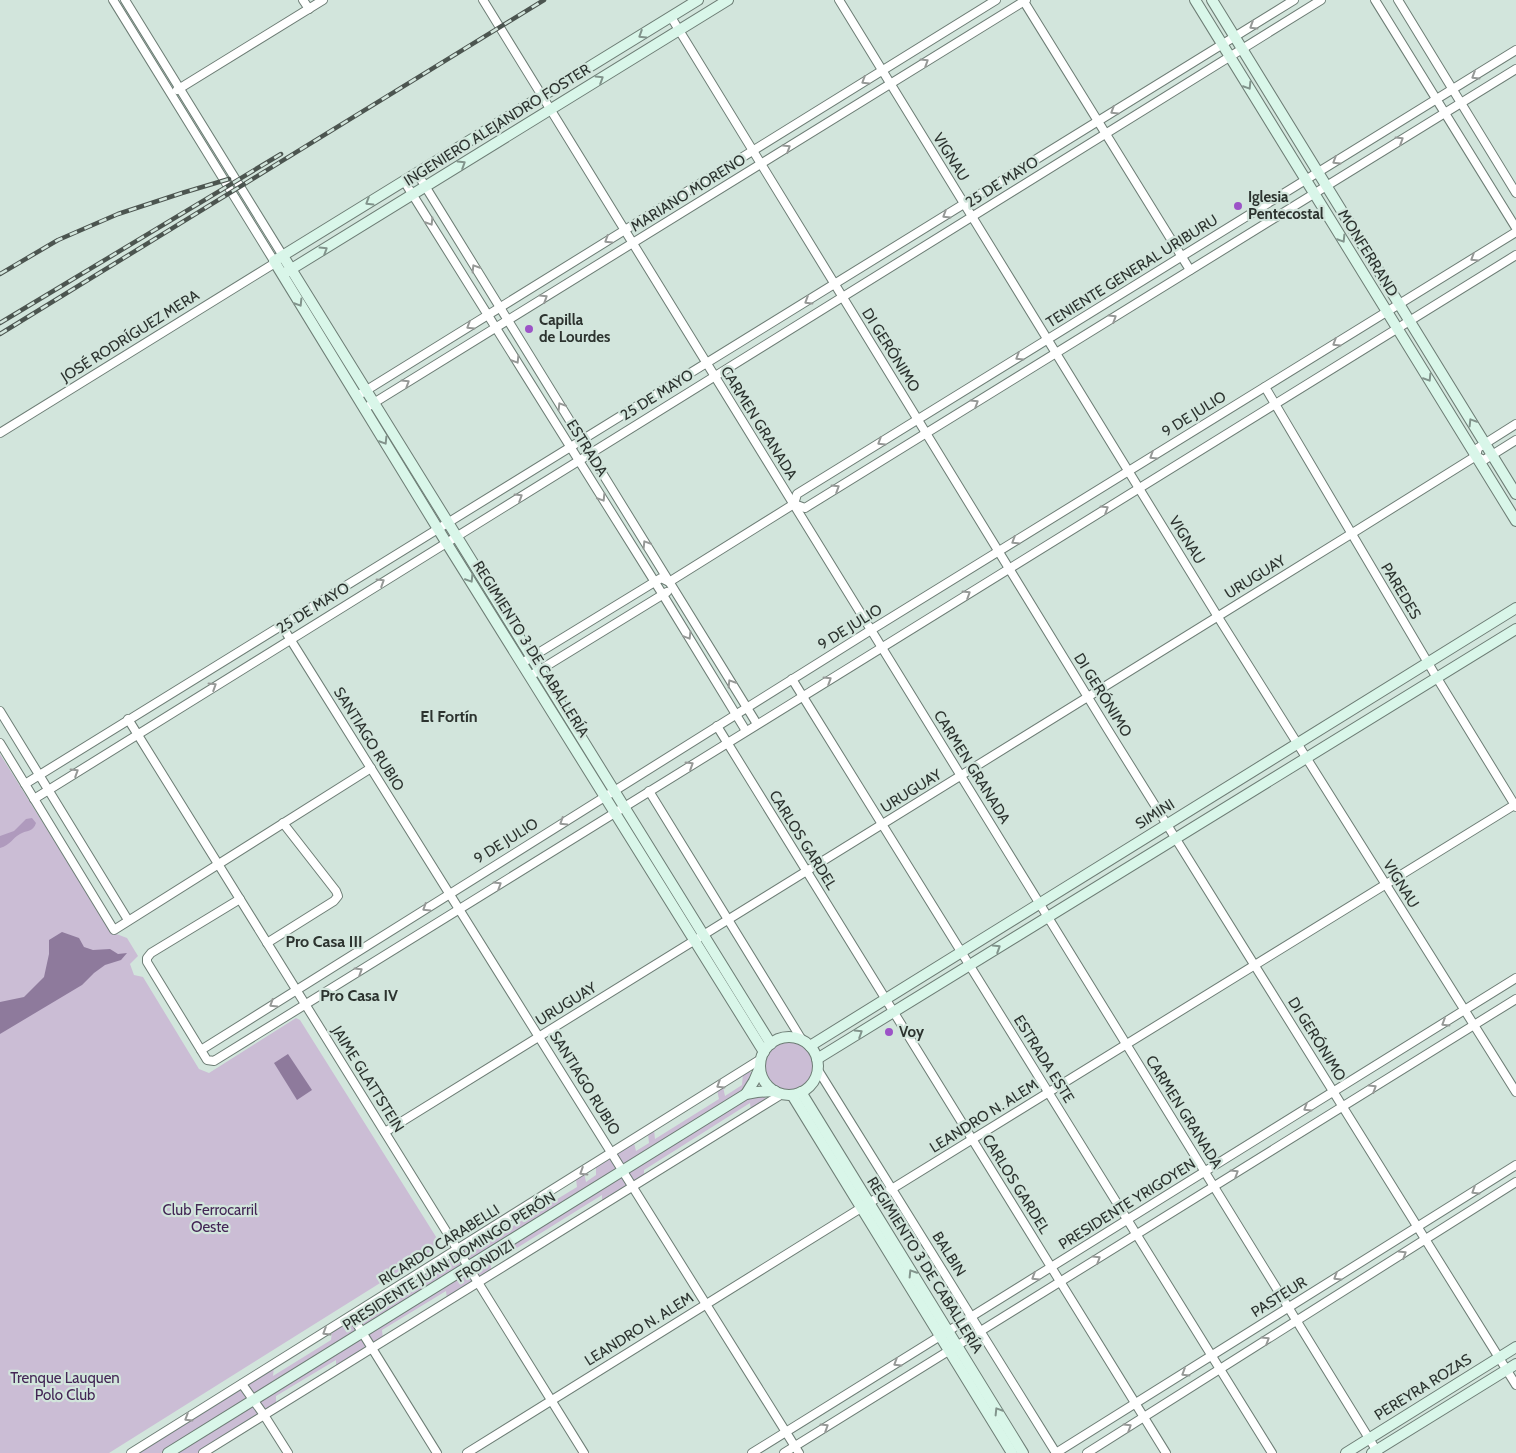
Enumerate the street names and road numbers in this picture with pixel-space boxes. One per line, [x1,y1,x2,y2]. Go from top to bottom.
street label: INGENIERO ALEJANDRO FOSTER [400,60,594,190]
street label: VIGNAU [929,130,973,184]
street label: MARIANO MORENO [627,150,749,236]
street label: 25 DE MAYO [962,153,1042,211]
street label: MONFERRAND [1334,206,1402,300]
street label: TENIENTE GENERAL URIBURU [1043,211,1221,331]
street label: JOSÉ RODRÍGUEZ MERA [56,285,203,386]
street label: DI GERÓNIMO [858,304,925,395]
street label: CARMEN GRANADA [717,363,801,484]
street label: 25 DE MAYO [617,366,697,424]
street label: 9 DE JULIO [1159,387,1229,441]
street label: ESTRADA [563,416,612,480]
street label: VIGNAU [1165,513,1209,567]
street label: URUGUAY [1221,551,1289,603]
street label: REGIMIENTO 3 DE CABALLERÍA [469,557,594,741]
street label: PAREDES [1377,560,1425,623]
street label: 25 DE MAYO [273,579,353,637]
street label: 9 DE JULIO [815,600,885,654]
street label: DI GERÓNIMO [1070,649,1137,740]
street label: SANTIAGO RUBIO [330,684,408,794]
street label: CARMEN GRANADA [930,707,1014,828]
street label: URUGUAY [877,765,945,817]
street label: CARLOS GARDEL [765,787,841,893]
street label: SIMINI [1132,795,1178,833]
street label: 9 DE JULIO [471,814,541,868]
street label: VIGNAU [1379,857,1423,911]
street label: URUGUAY [532,978,600,1030]
street label: DI GERÓNIMO [1284,993,1351,1084]
street label: ESTRADA ESTE [1010,1012,1078,1106]
street label: JAIME GLATTSTEIN [327,1022,408,1136]
street label: SANTIAGO RUBIO [546,1028,624,1138]
street label: CARMEN GRANADA [1142,1052,1226,1173]
street label: LEANDRO N. ALEM [926,1075,1042,1157]
street label: CARLOS GARDEL [978,1131,1054,1237]
street label: PRESIDENTE YRIGOYEN [1055,1155,1199,1253]
street label: REGIMIENTO 3 DE CABALLERÍA [863,1173,988,1357]
street label: PRESIDENTE JUAN DOMINGO PERÓN [339,1187,559,1334]
street label: RICARDO CARABELLI [375,1201,503,1289]
street label: BALBIN [928,1228,970,1280]
street label: FRONDIZI [452,1236,518,1286]
street label: PASTEUR [1248,1273,1310,1321]
street label: LEANDRO N. ALEM [581,1288,697,1370]
street label: PEREYRA ROZAS [1371,1350,1475,1424]

